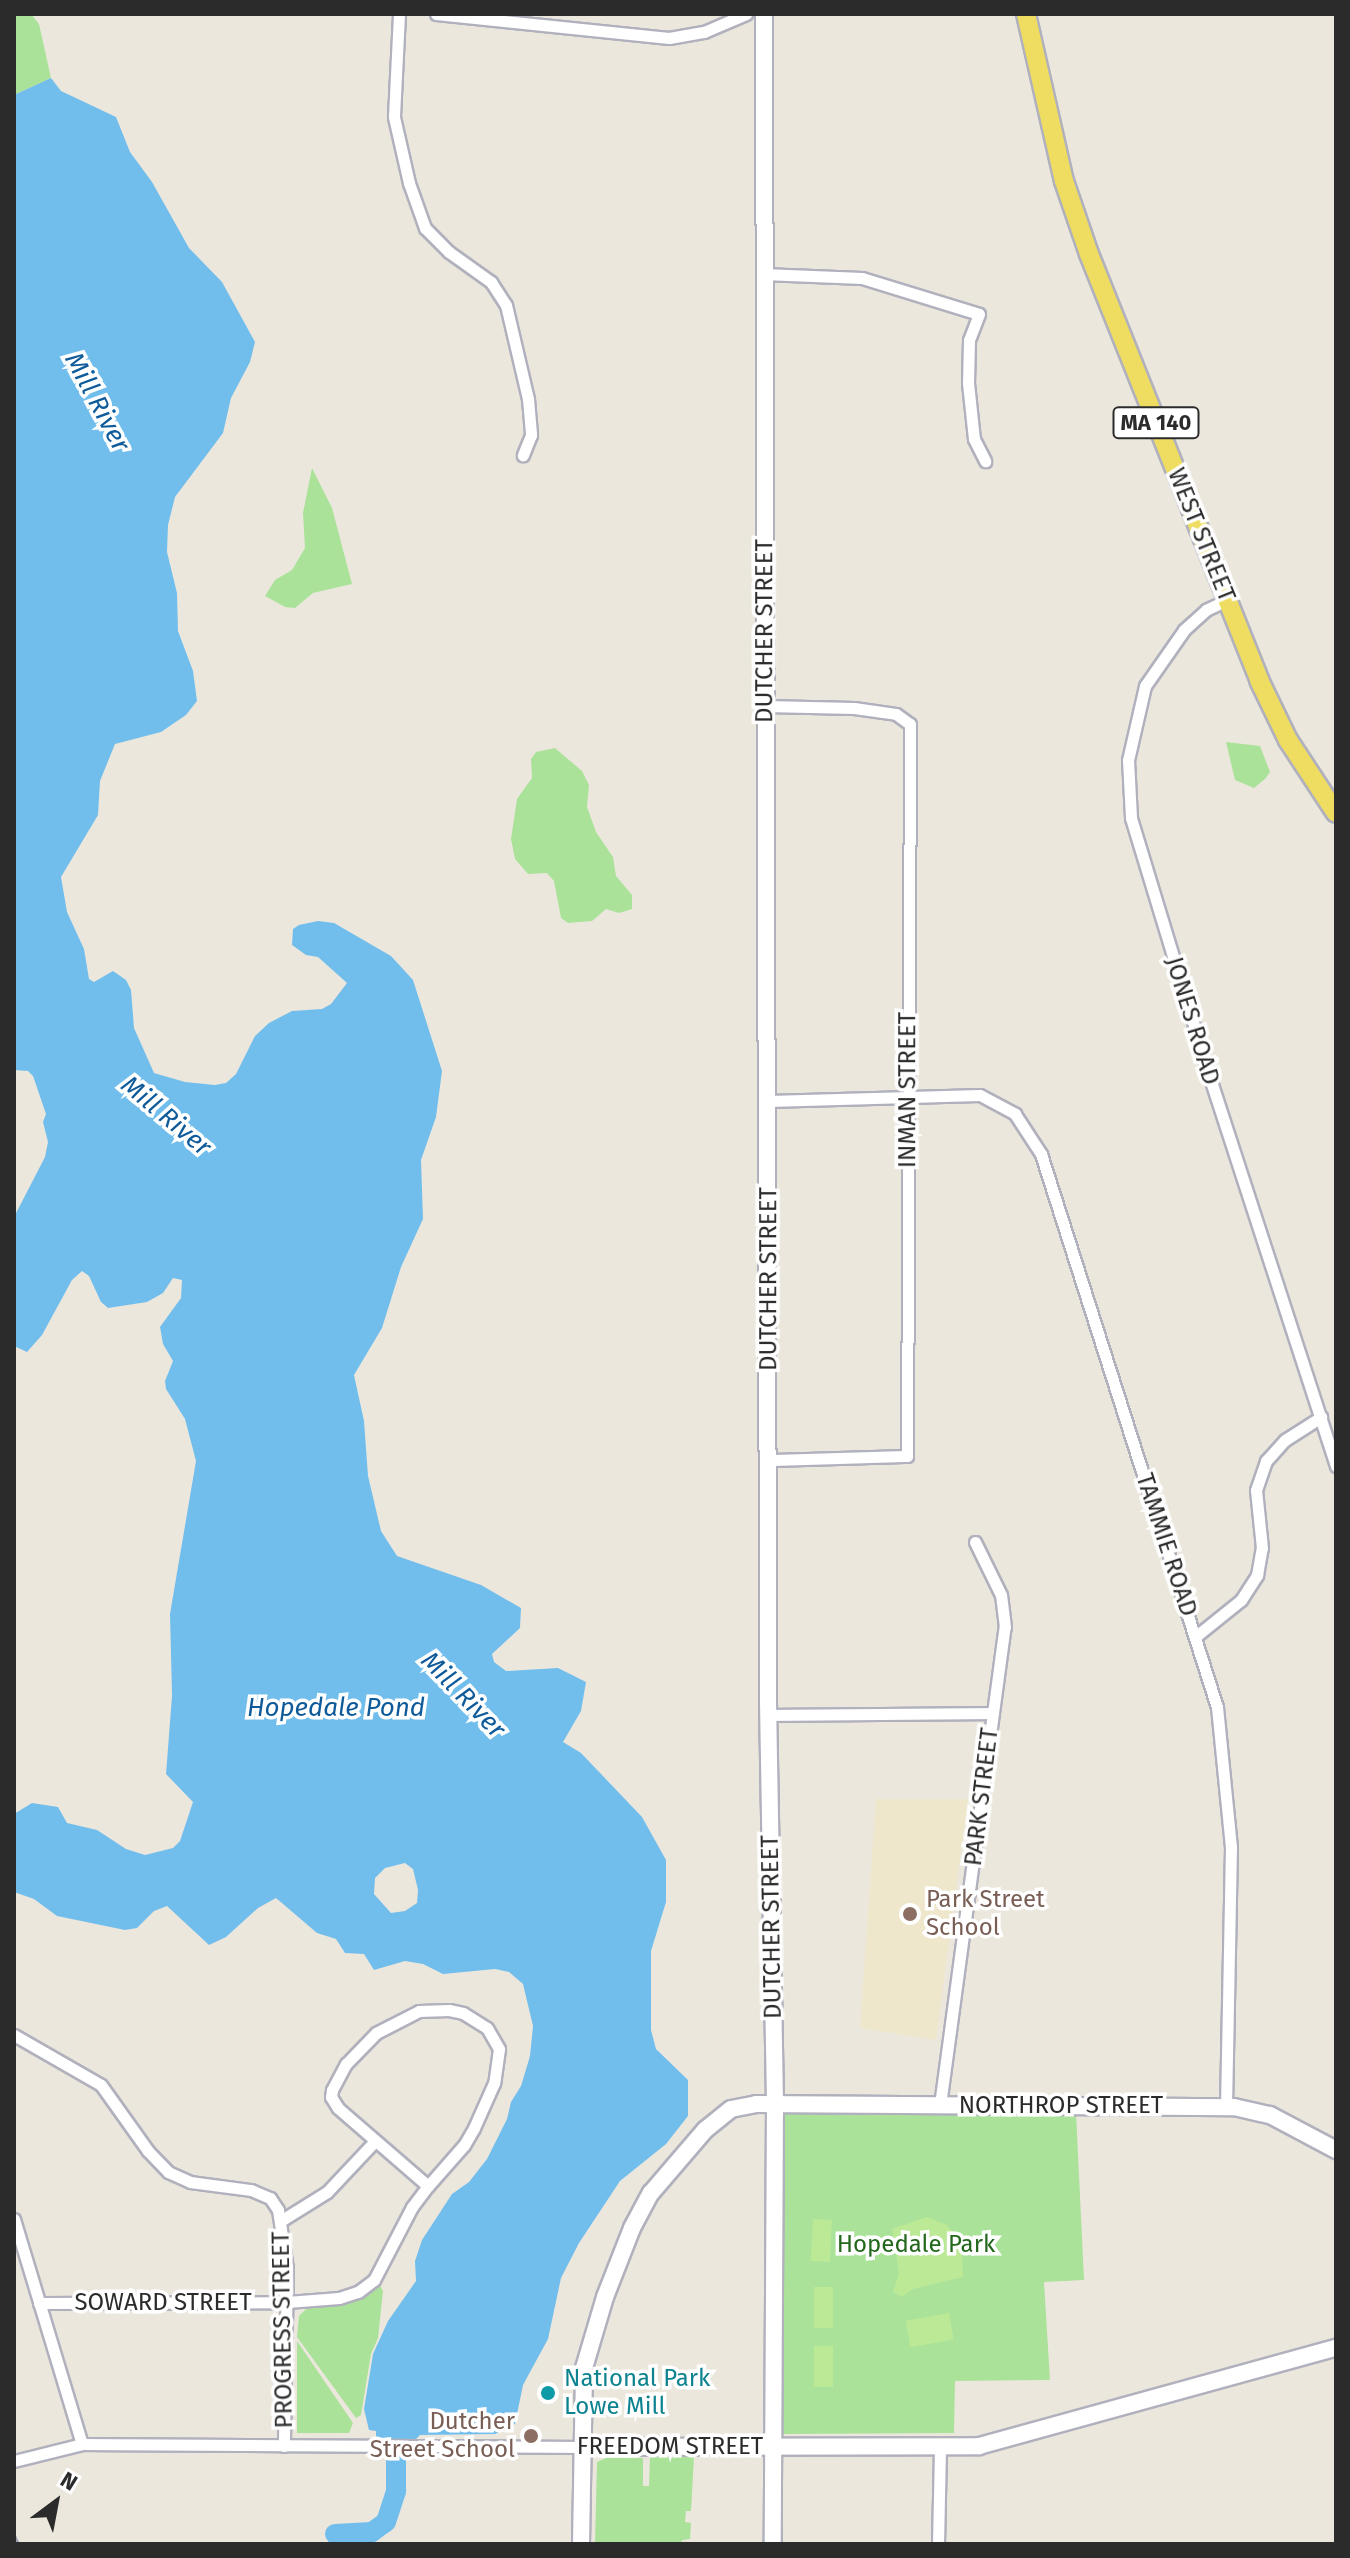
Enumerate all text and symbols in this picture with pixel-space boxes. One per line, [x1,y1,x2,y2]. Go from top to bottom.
water label: Mill River [58,347,136,457]
road number: MA 140 [1112,405,1200,441]
street label: WEST STREET [1161,464,1241,606]
street label: DUTCHER STREET [751,539,779,723]
street label: JONES ROAD [1159,954,1225,1088]
street label: INMAN STREET [894,1012,922,1168]
water label: Mill River [115,1069,217,1163]
street label: DUTCHER STREET [755,1187,783,1371]
street label: TAMMIE ROAD [1129,1470,1203,1620]
water label: Mill River [414,1645,512,1745]
water label: Hopedale Pond [247,1692,425,1724]
street label: PARK STREET [959,1726,1005,1868]
street label: DUTCHER STREET [756,1835,788,2019]
place label: Park Street School [926,1886,1045,1942]
marker: Park Street School [901,1905,919,1923]
street label: NORTHROP STREET [959,2092,1163,2120]
street label: PROGRESS STREET [267,2231,299,2429]
park label: Hopedale Park [837,2231,995,2259]
street label: SOWARD STREET [74,2289,252,2317]
place label: National Park Lowe Mill [564,2365,710,2421]
marker: National Park Lowe Mill [539,2384,557,2402]
place label: Dutcher Street School [370,2408,515,2464]
marker: Dutcher Street School [522,2427,540,2445]
street label: FREEDOM STREET [577,2433,763,2461]
north arrow [16,2462,96,2542]
text: N [56,2466,82,2497]

